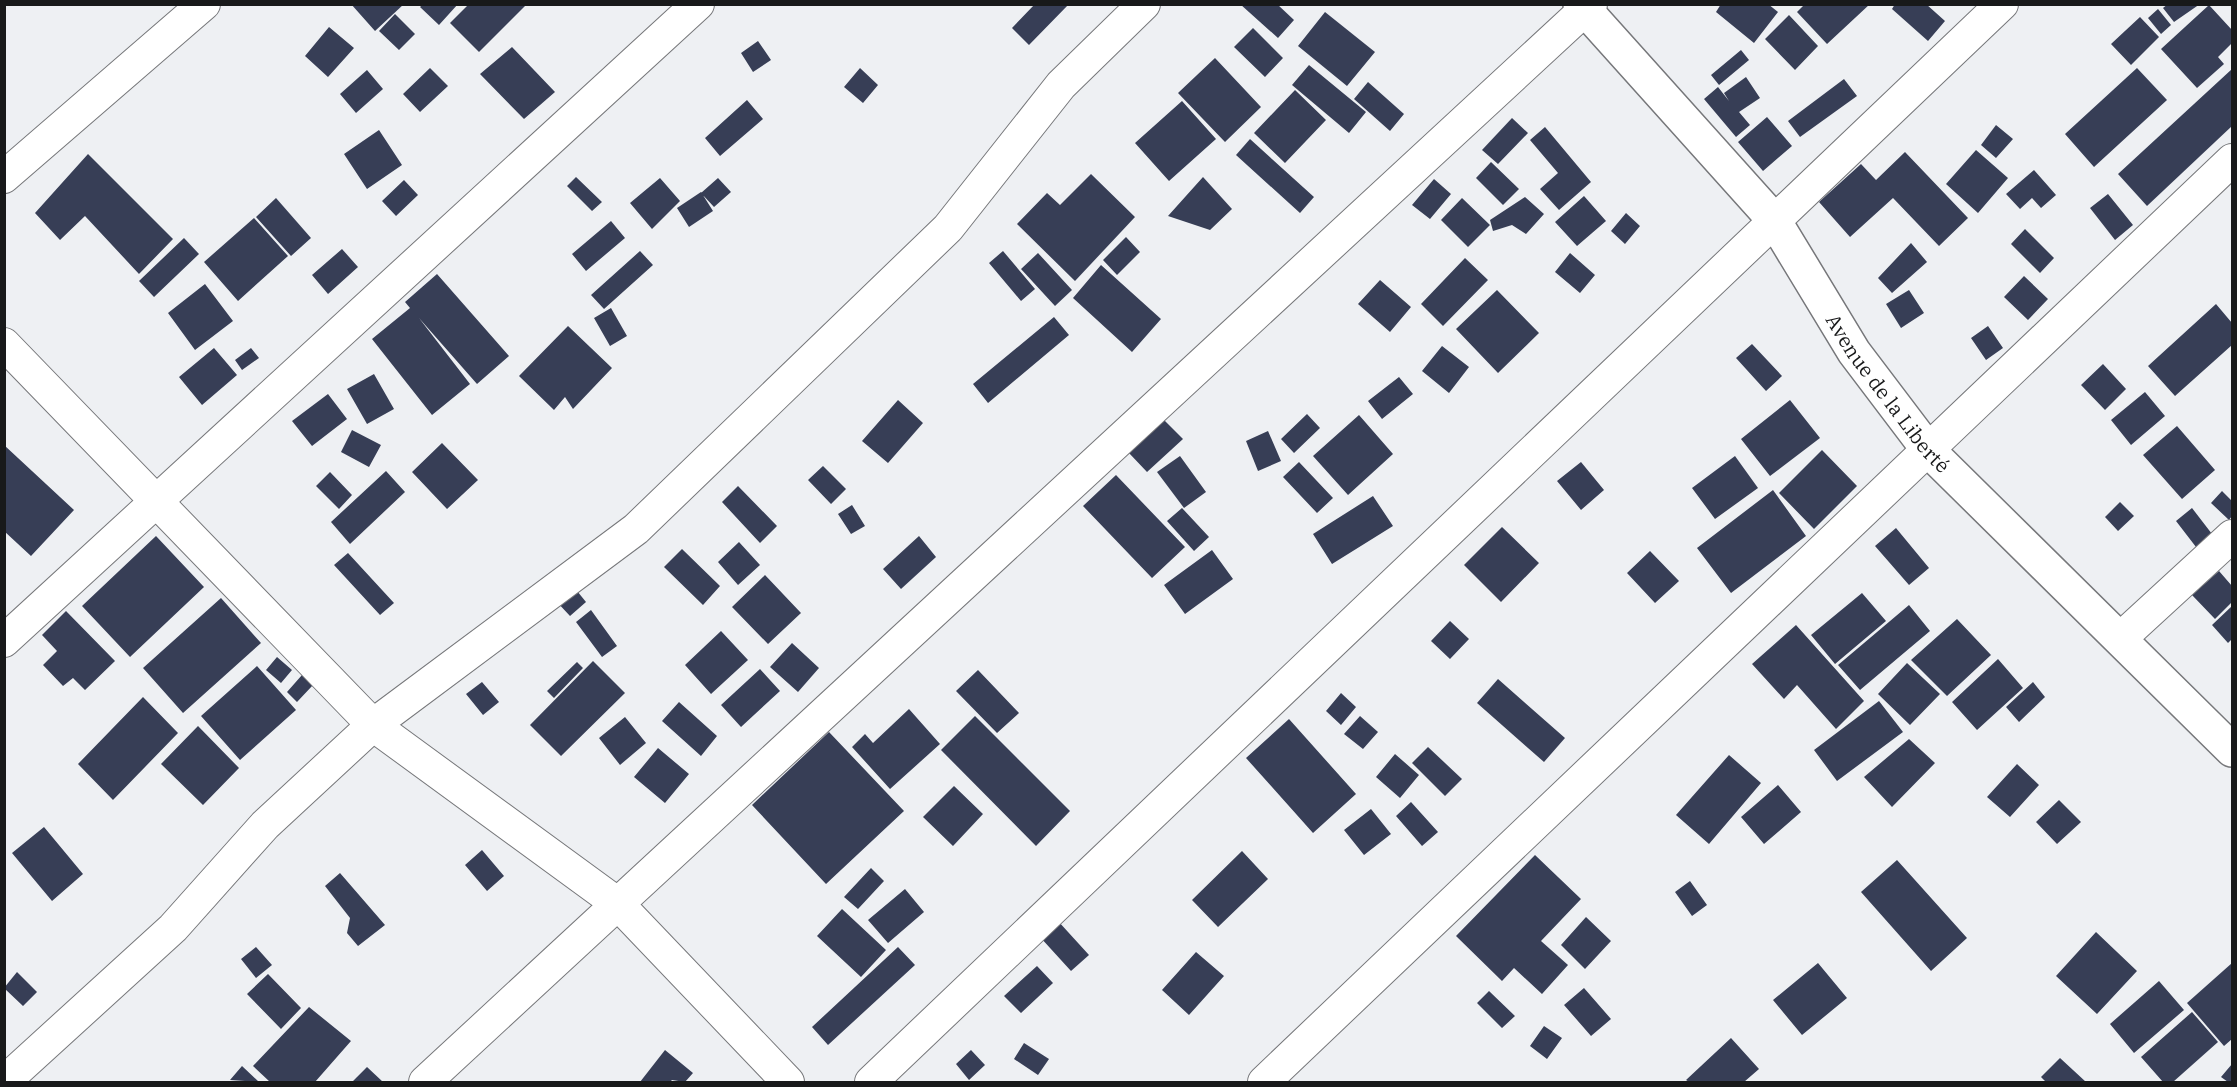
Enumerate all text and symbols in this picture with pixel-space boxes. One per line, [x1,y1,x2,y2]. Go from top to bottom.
street label: Avenue de la Liberté [1820,308,1956,478]

